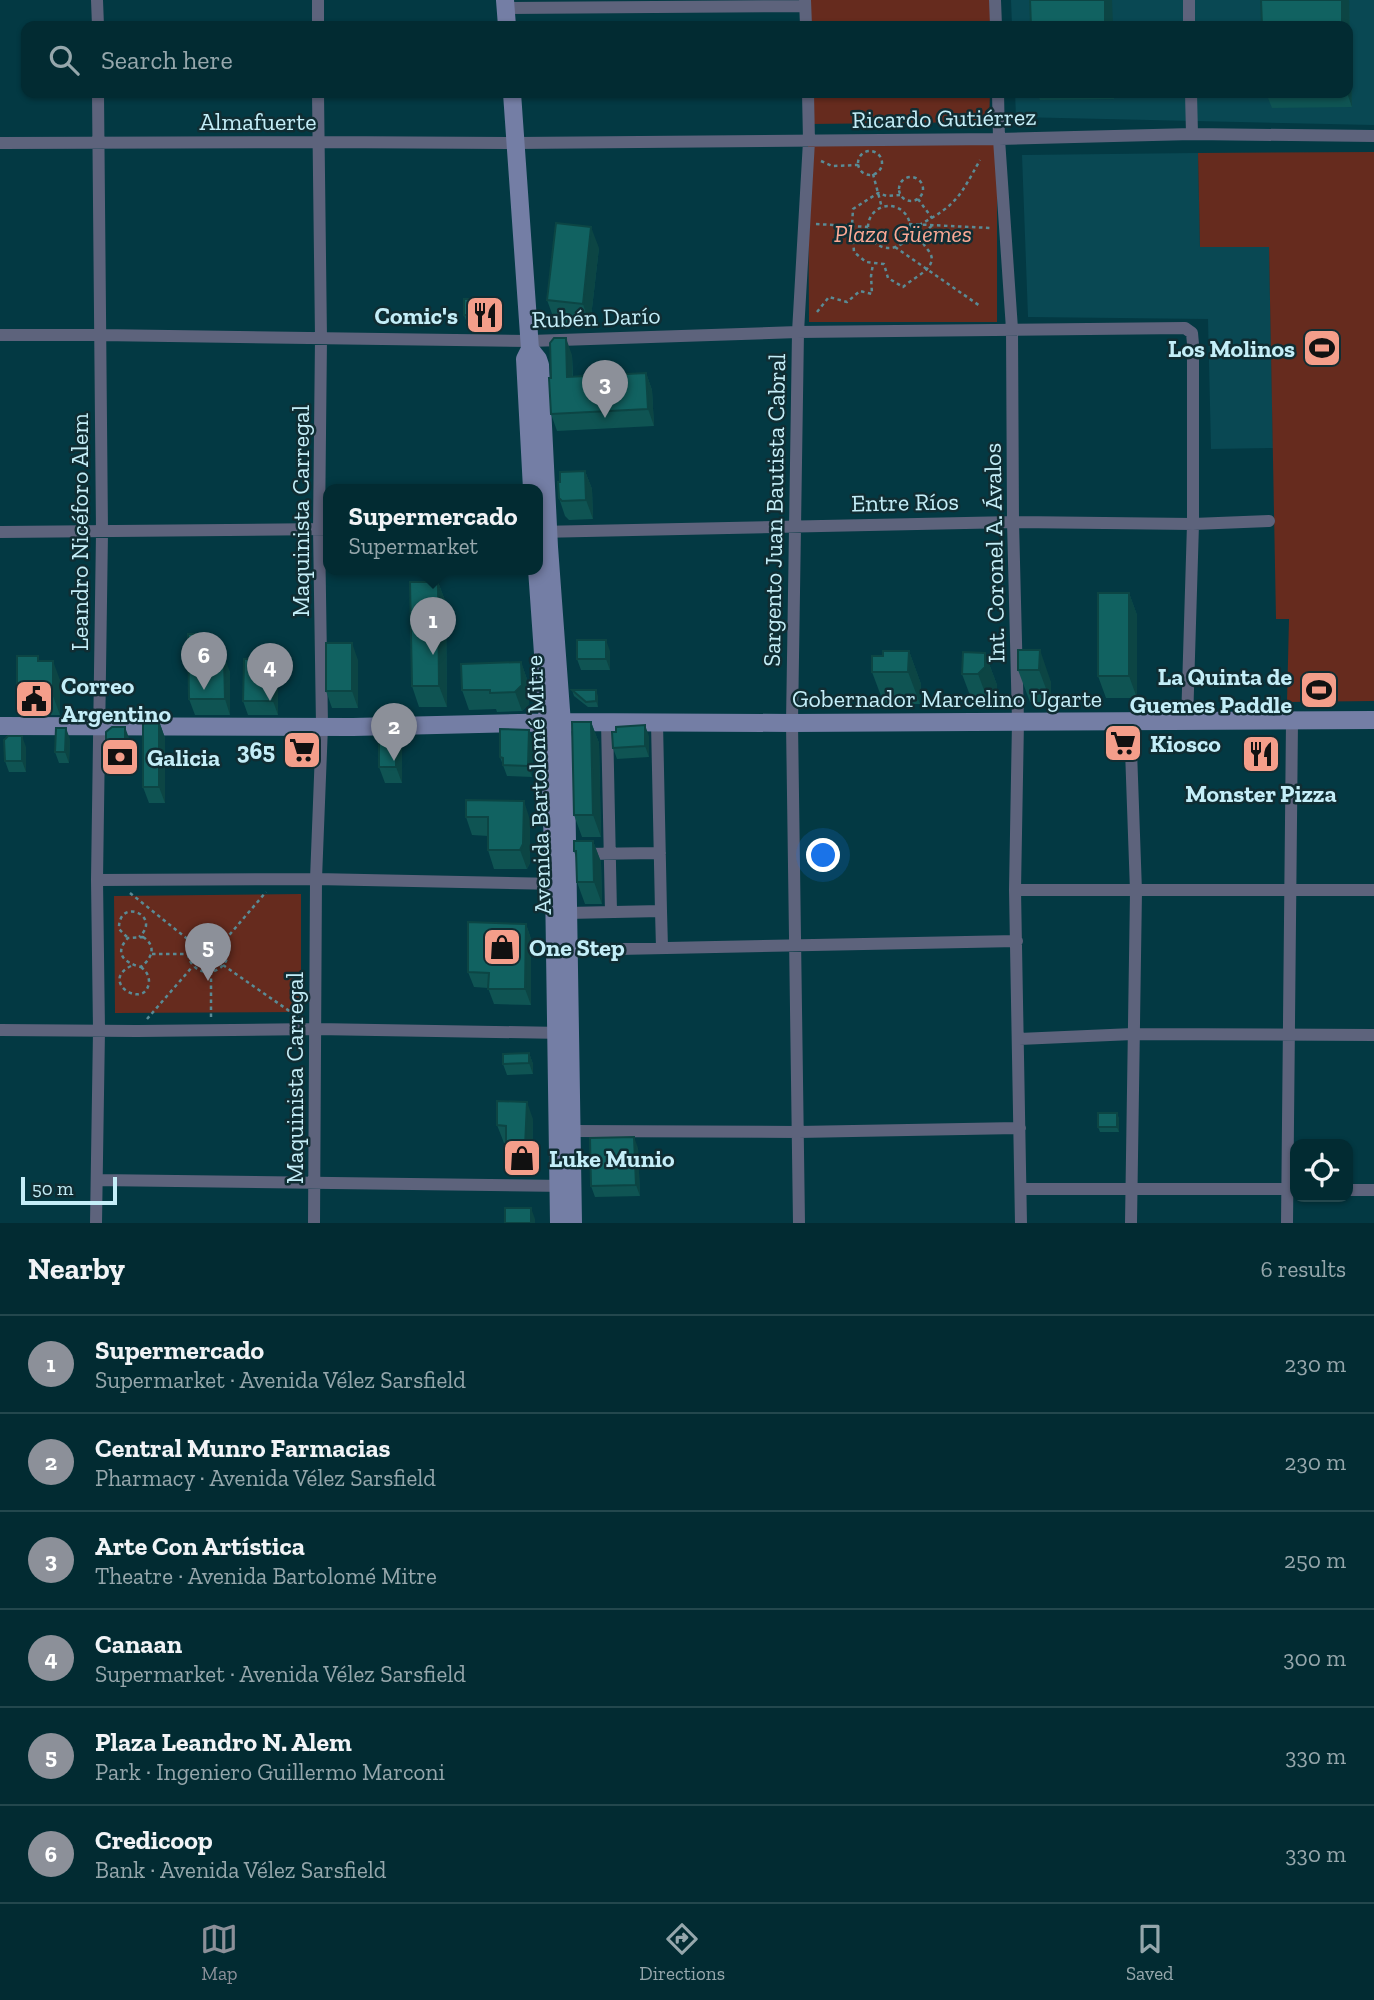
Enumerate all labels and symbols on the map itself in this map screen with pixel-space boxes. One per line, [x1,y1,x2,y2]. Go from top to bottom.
street label: Ricardo Gutiérrez [851,102,1037,134]
street label: Almafuerte [200,107,316,136]
park label: Plaza Güemes [834,219,972,248]
restaurant icon: Comic's [464,294,506,336]
street label: Rubén Darío [531,300,661,334]
place label: Comic's [374,301,458,330]
sports icon: Los Molinos [1301,327,1343,369]
place label: Los Molinos [1168,334,1295,363]
street label: Sargento Juan Bautista Cabral [757,353,791,667]
pin: 3 [582,360,628,418]
street label: Maquinista Carregal [286,405,315,617]
street label: Leandro Nicéforo Alem [65,413,94,651]
street label: Int. Coronel A. Ávalos [978,443,1010,663]
street label: Entre Ríos [851,487,959,517]
pin: 1 [410,597,456,655]
pin: 6 [181,632,227,690]
pin: 4 [247,643,293,701]
street label: Avenida Bartolomé Mitre [519,655,557,915]
place label: La Quinta de Guemes Paddle [1130,662,1292,719]
sports icon: La Quinta de Guemes Paddle [1298,669,1340,711]
place label: Correo Argentino [61,671,171,728]
public building icon: Correo Argentino [13,678,55,720]
street label: Gobernador Marcelino Ugarte [792,684,1102,713]
pin: 2 [371,703,417,761]
supermarket icon: Kiosco [1102,722,1144,764]
supermarket icon: 365 [281,729,323,771]
place label: Kiosco [1150,729,1221,758]
restaurant icon: Monster Pizza [1240,733,1282,775]
bank icon: Galicia [99,736,141,778]
place label: 365 [237,736,275,765]
place label: Galicia [147,743,220,772]
place label: Monster Pizza [1185,779,1337,808]
your location [806,838,840,872]
pin: 5 [185,923,231,981]
shop icon: One Step [481,926,523,968]
place label: One Step [529,933,625,962]
street label: Maquinista Carregal [280,972,309,1184]
shop icon: Luke Munio [501,1137,543,1179]
place label: Luke Munio [549,1144,675,1173]
scale bar [21,1174,117,1206]

